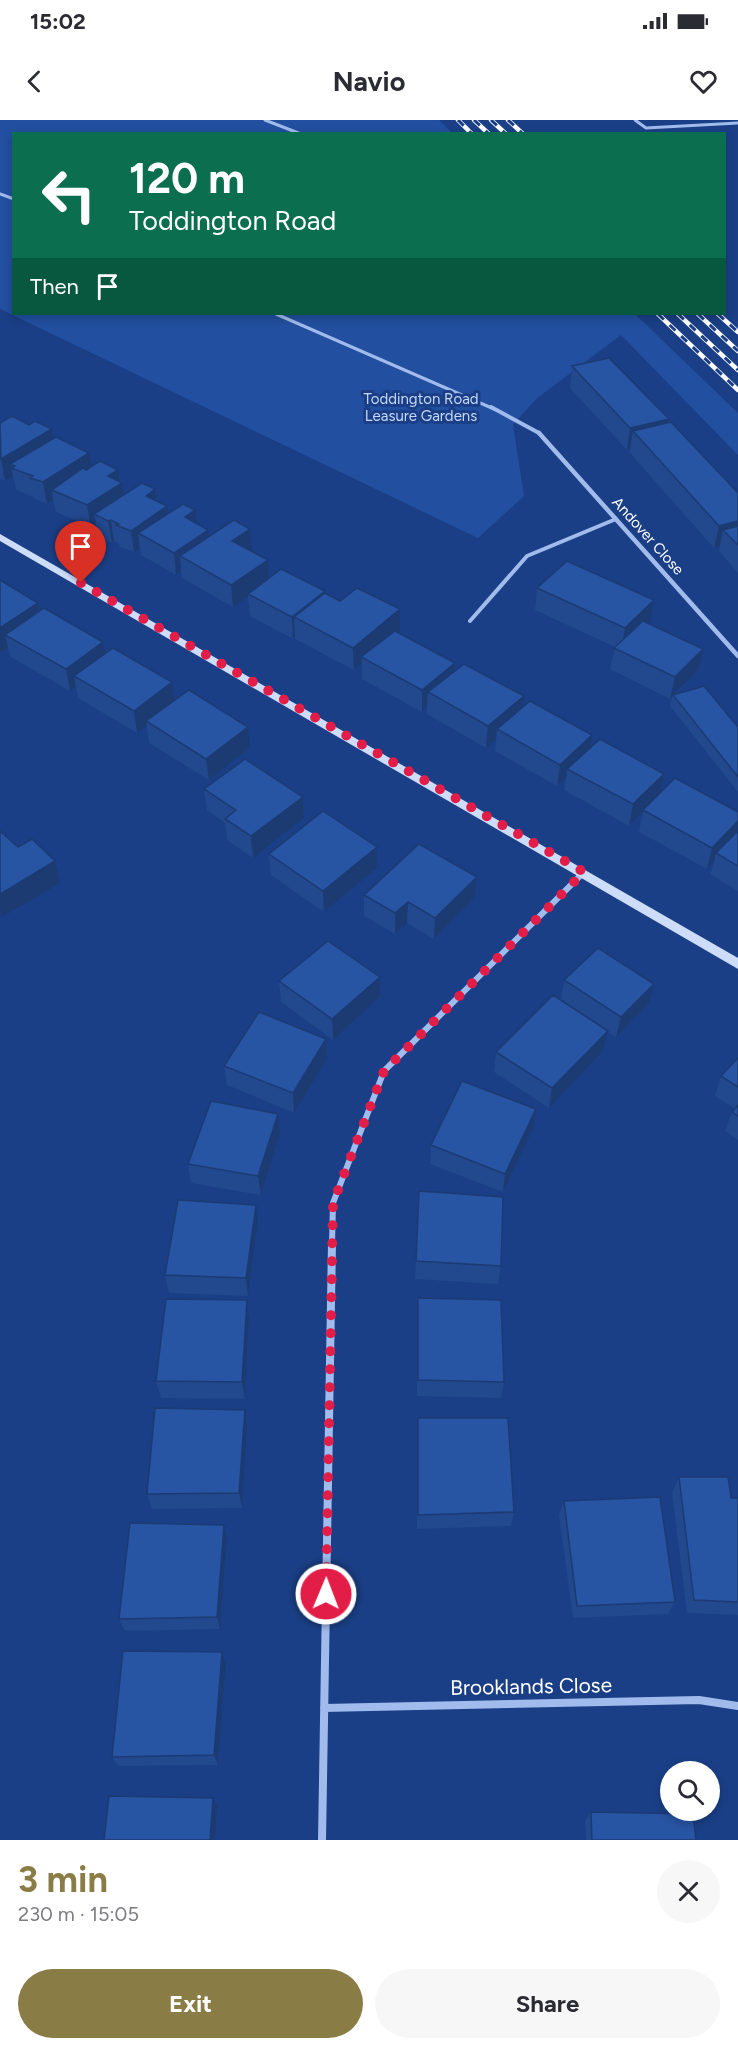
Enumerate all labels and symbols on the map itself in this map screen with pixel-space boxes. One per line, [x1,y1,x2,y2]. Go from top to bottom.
park label: Toddington Road Leasure Gardens [363,390,479,425]
street label: Andover Close [608,493,688,579]
pin [55,521,106,583]
position arrow [294,1562,358,1626]
street label: Brooklands Close [450,1672,612,1700]

